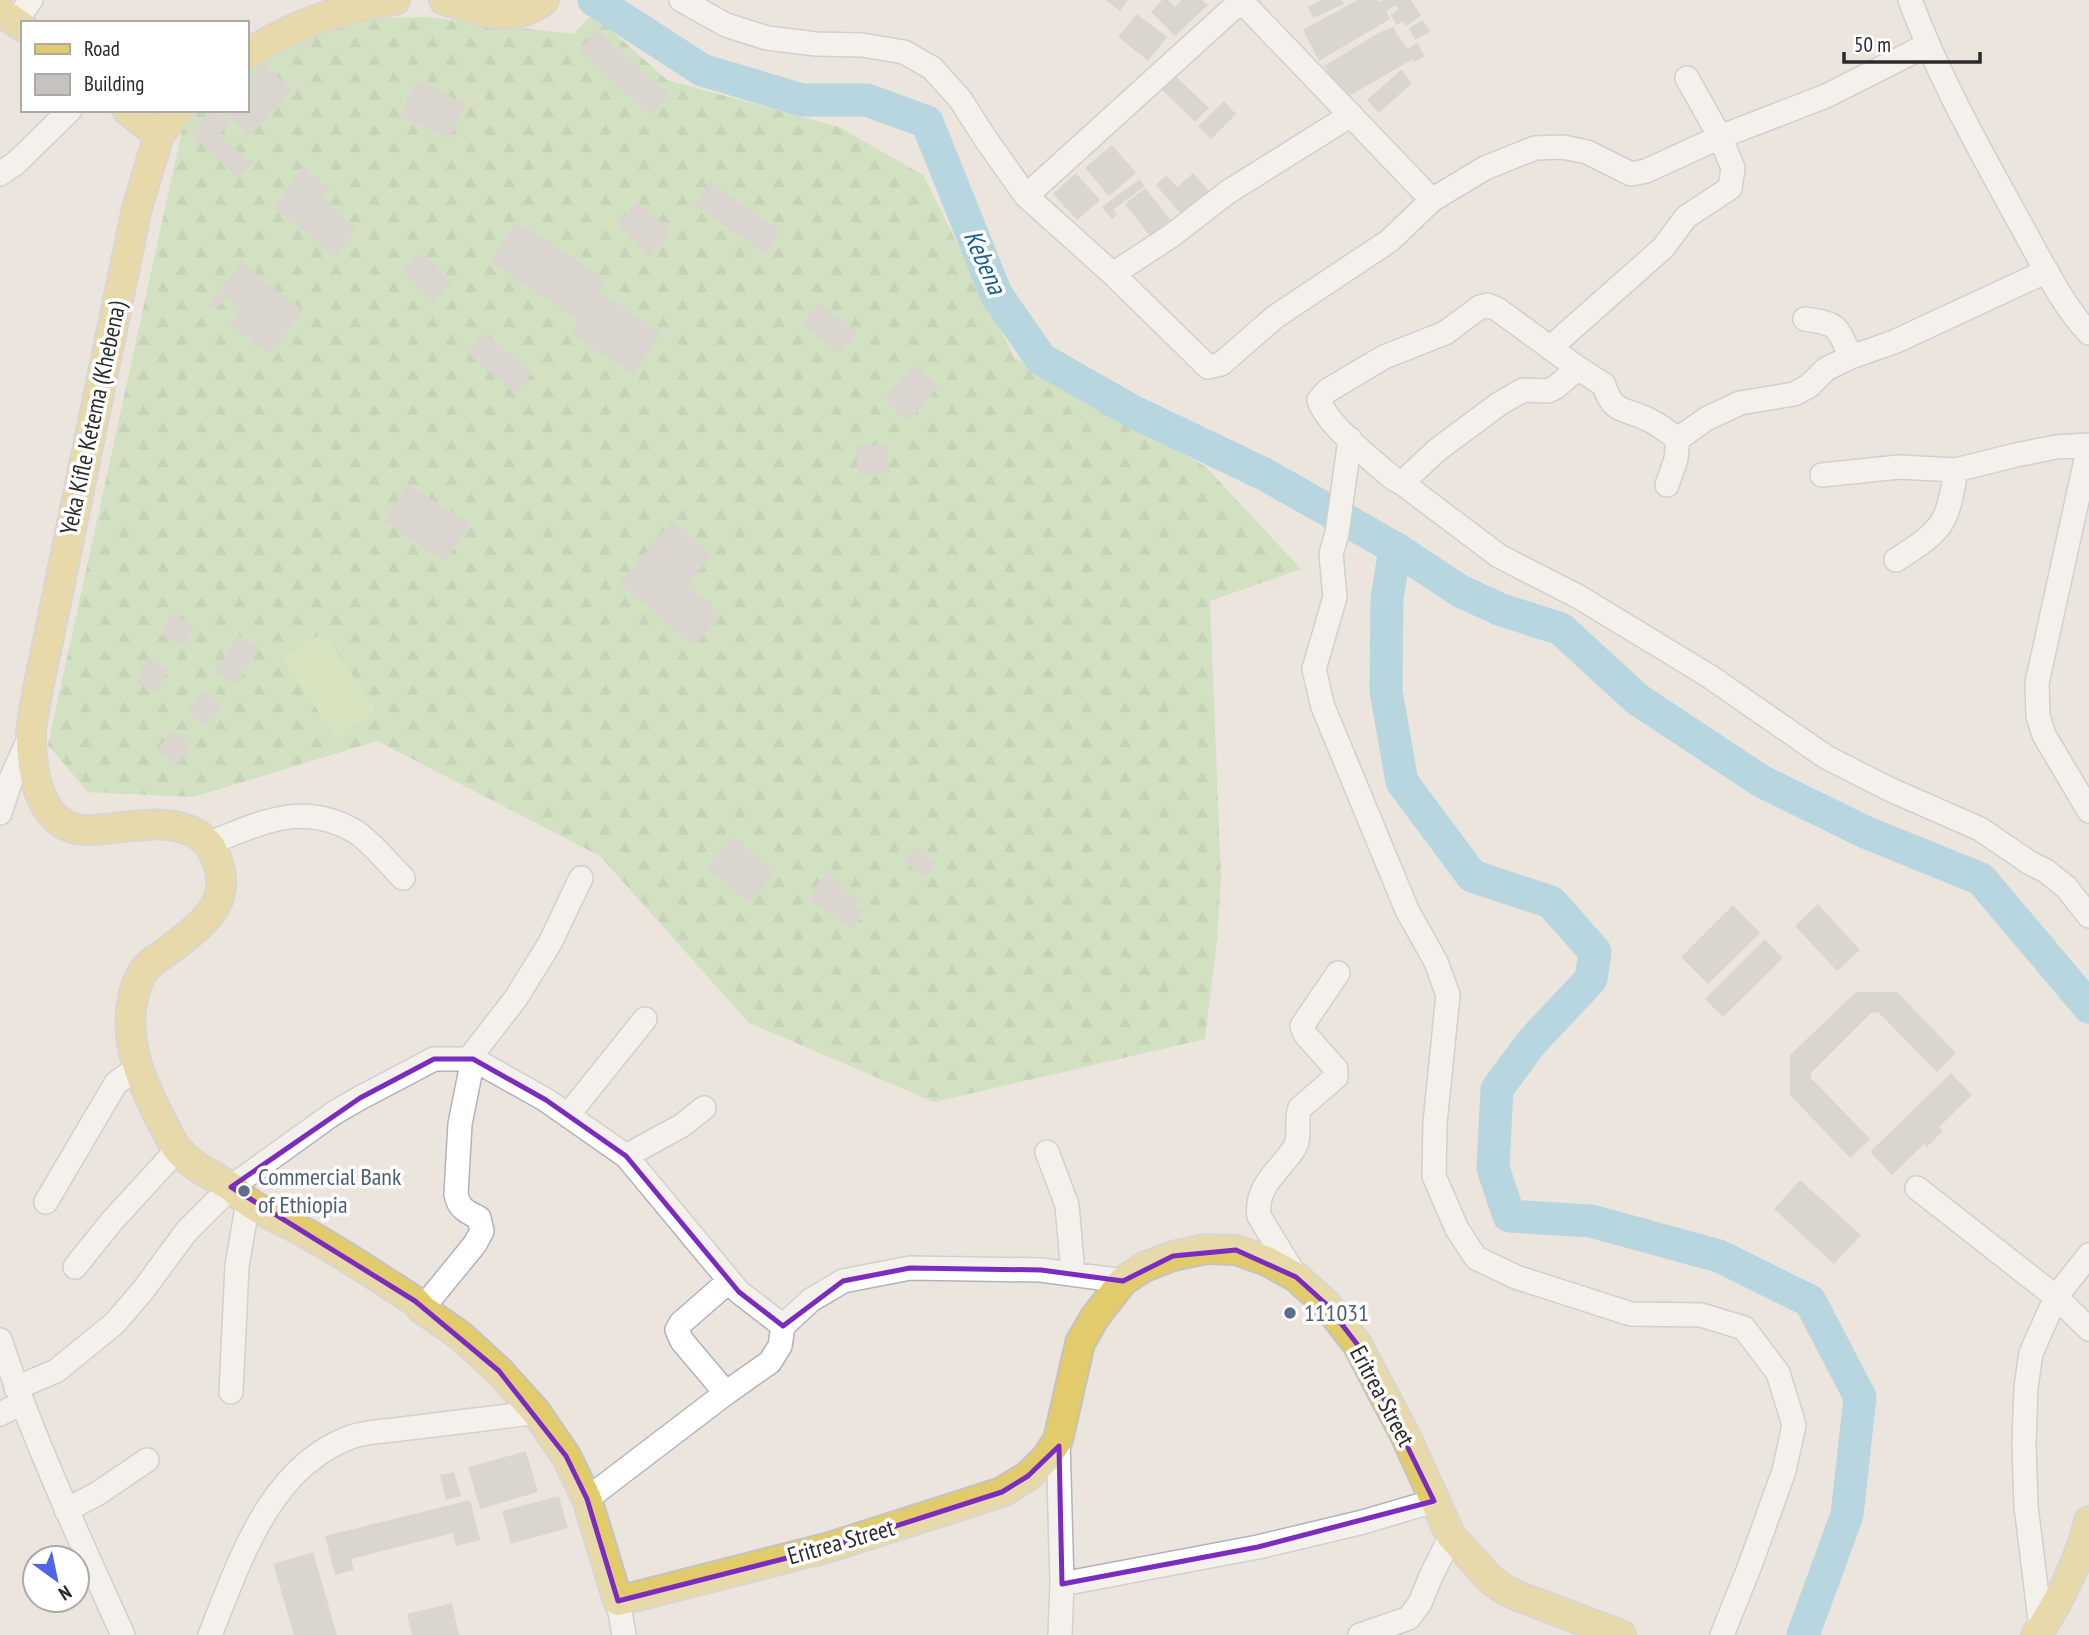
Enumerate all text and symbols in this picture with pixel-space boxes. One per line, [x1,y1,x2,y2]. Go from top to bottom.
legend [21,21,248,112]
scale bar [1844,21,1980,65]
text: 50 m [1854,31,1891,58]
text: Road [84,35,120,62]
text: Building [84,70,144,97]
water label: Kebena [957,225,1015,300]
street label: Yeka Kifle Ketema (Khebena) [53,298,132,537]
place label: Commercial Bank of Ethiopia [258,1161,402,1220]
marker: Commercial Bank of Ethiopia [236,1183,252,1199]
place label: 111031 [1304,1297,1369,1328]
marker: 111031 [1282,1305,1298,1321]
street label: Eritrea Street [1343,1340,1422,1452]
street label: Eritrea Street [784,1511,898,1572]
north arrow [21,1544,91,1614]
text: N [54,1580,76,1606]

